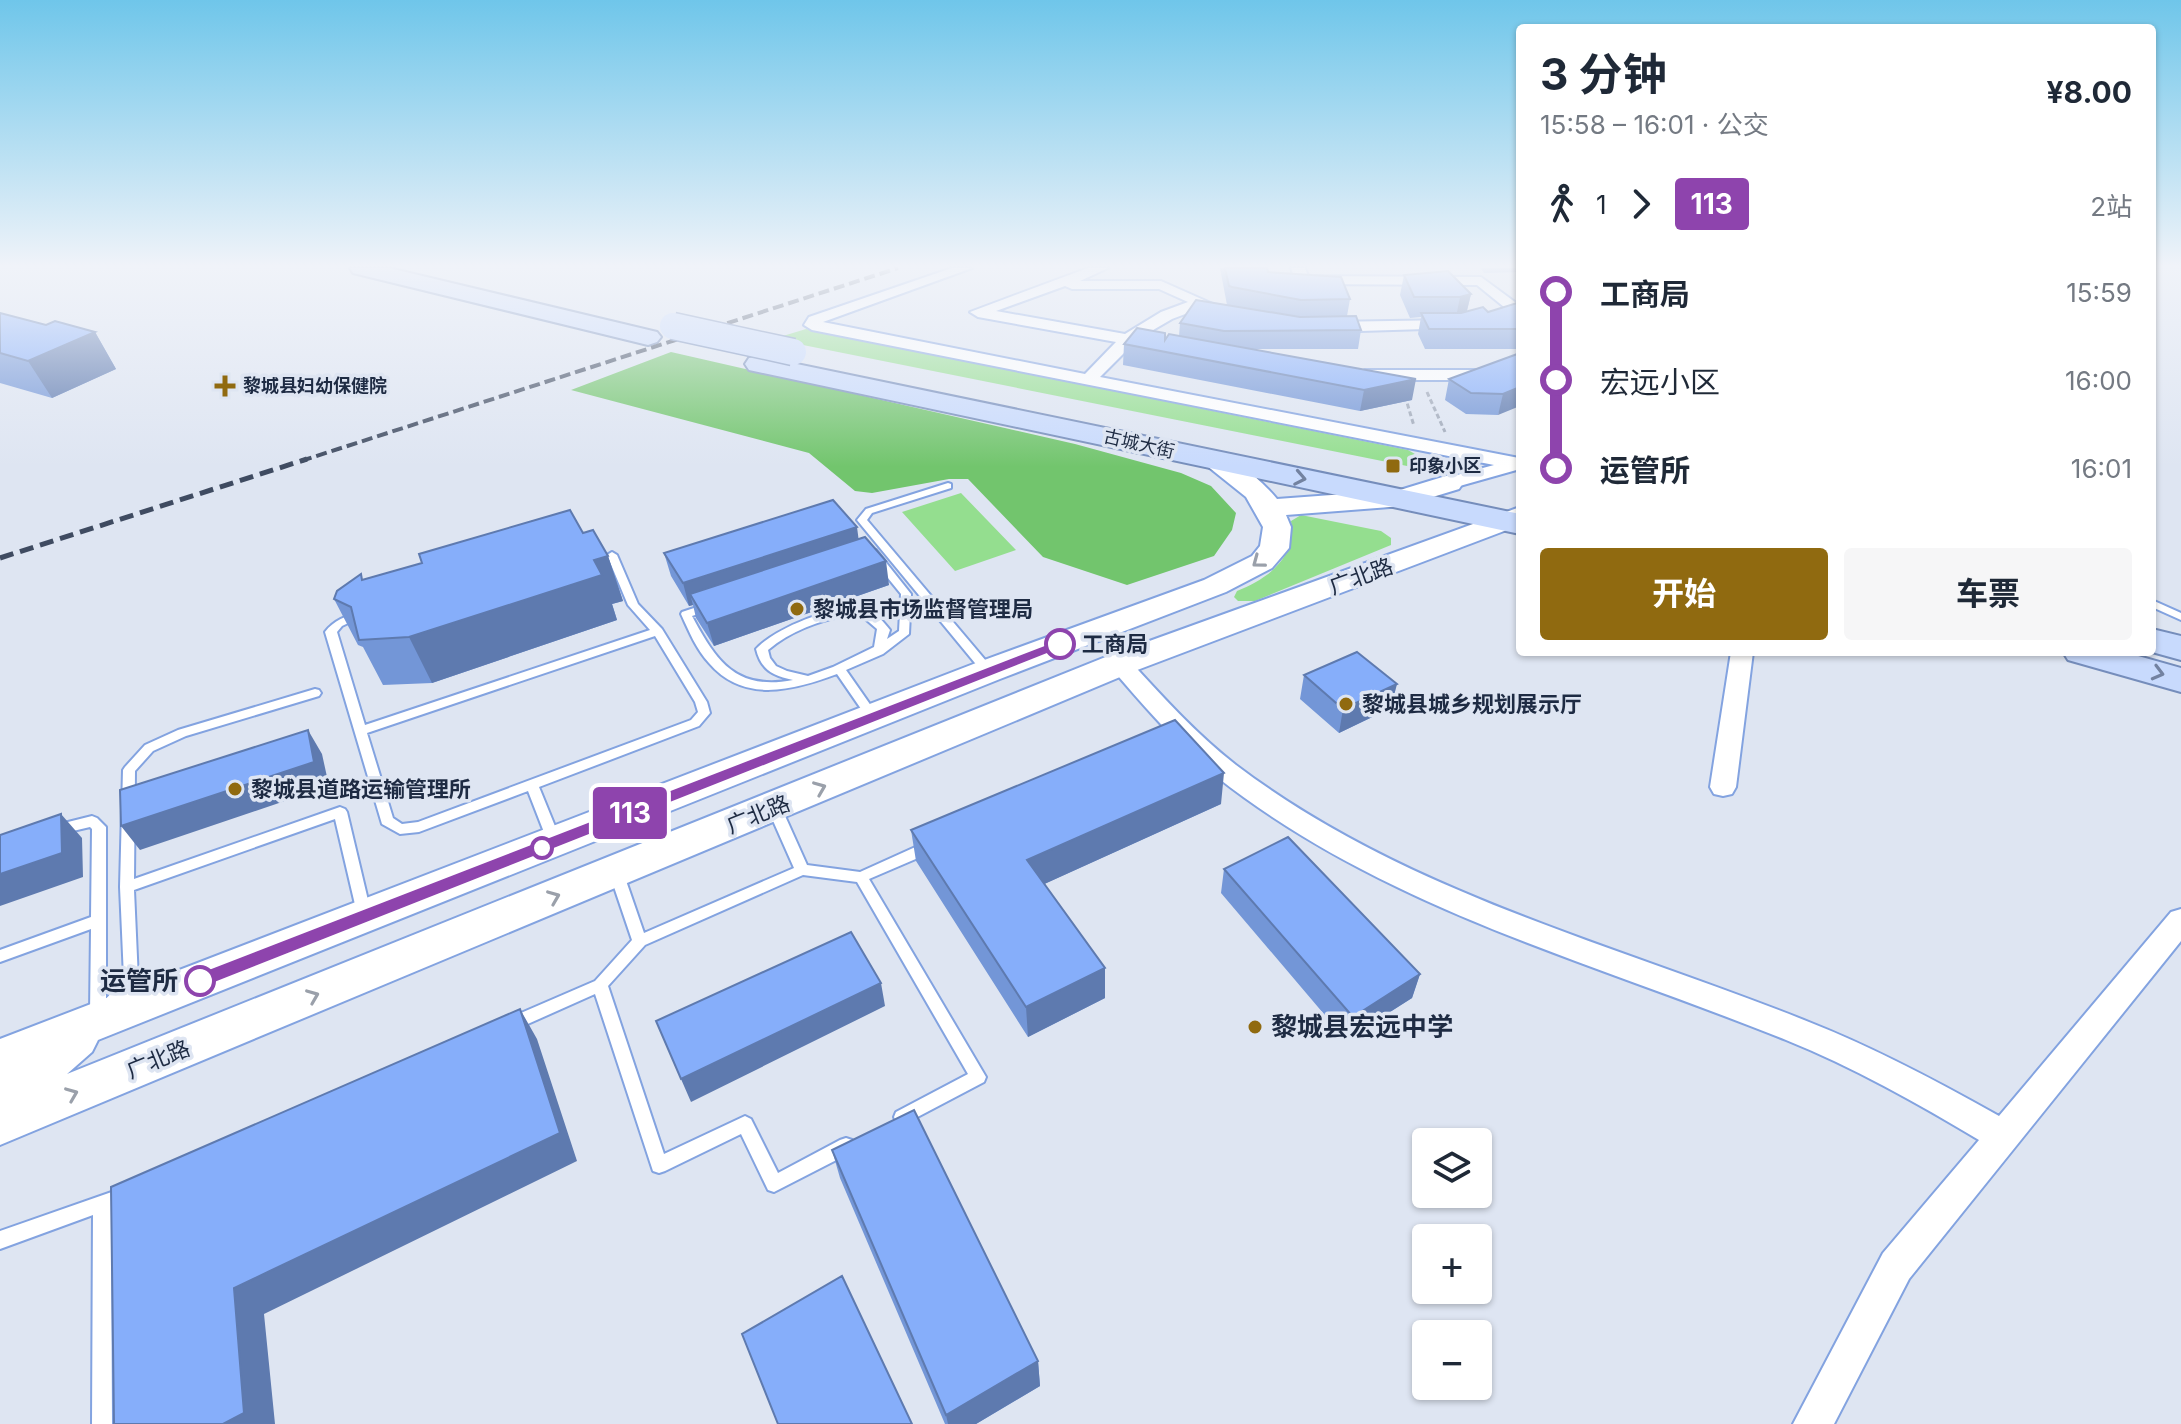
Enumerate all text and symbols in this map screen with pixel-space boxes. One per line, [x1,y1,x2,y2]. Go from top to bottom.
text: 3 分钟 [1540,47,1667,101]
text: ¥8.00 [2046,74,2132,110]
text: 15:58 – 16:01 · 公交 [1540,109,1769,140]
icon: walk [1540,182,1584,226]
icon: forward [1619,182,1663,226]
text: 113 [1691,187,1733,221]
text: 1 [1596,189,1607,220]
text: 2站 [2090,191,2132,222]
text: 工商局 [1600,276,1690,312]
text: 15:59 [2066,277,2132,308]
text: 宏远小区 [1600,364,1720,400]
text: 16:00 [2065,365,2132,396]
marker: 黎城县妇幼保健院 [214,375,236,397]
place label: 黎城县妇幼保健院 [243,375,387,396]
street label: 古城大街 [1102,425,1177,462]
text: 运管所 [1600,452,1690,488]
text: 16:01 [2071,453,2132,484]
place label: 印象小区 [1409,455,1481,476]
marker: 印象小区 [1384,457,1402,475]
one-way arrow [1293,469,1306,486]
button: 开始 [1540,548,1828,640]
button: 车票 [1844,548,2132,640]
street label: 广北路 [1326,552,1396,600]
one-way arrow [1252,553,1267,567]
place label: 黎城县市场监督管理局 [813,596,1033,622]
marker: 黎城县市场监督管理局 [788,600,806,618]
marker: 工商局 [1045,629,1075,659]
place label: 工商局 [1082,631,1148,657]
one-way arrow [2150,664,2164,681]
place label: 黎城县城乡规划展示厅 [1362,691,1582,717]
marker: 黎城县城乡规划展示厅 [1337,695,1355,713]
place label: 黎城县道路运输管理所 [251,776,471,802]
marker: 黎城县道路运输管理所 [226,780,244,798]
one-way arrow [812,781,826,798]
line badge: 113 [584,787,676,839]
street label: 广北路 [723,790,793,838]
text: 113 [609,796,651,830]
unlabelled marker [531,837,553,859]
one-way arrow [546,891,560,907]
place label: 运管所 [100,965,178,996]
marker: 运管所 [185,966,215,996]
one-way arrow [305,989,319,1005]
place label: 黎城县宏远中学 [1271,1011,1453,1042]
marker: 黎城县宏远中学 [1246,1018,1264,1036]
street label: 广北路 [123,1035,193,1083]
one-way arrow [64,1087,78,1103]
map controls [1412,1128,1492,1400]
button: layers [1412,1128,1492,1208]
button: + [1412,1224,1492,1304]
button: − [1412,1320,1492,1400]

